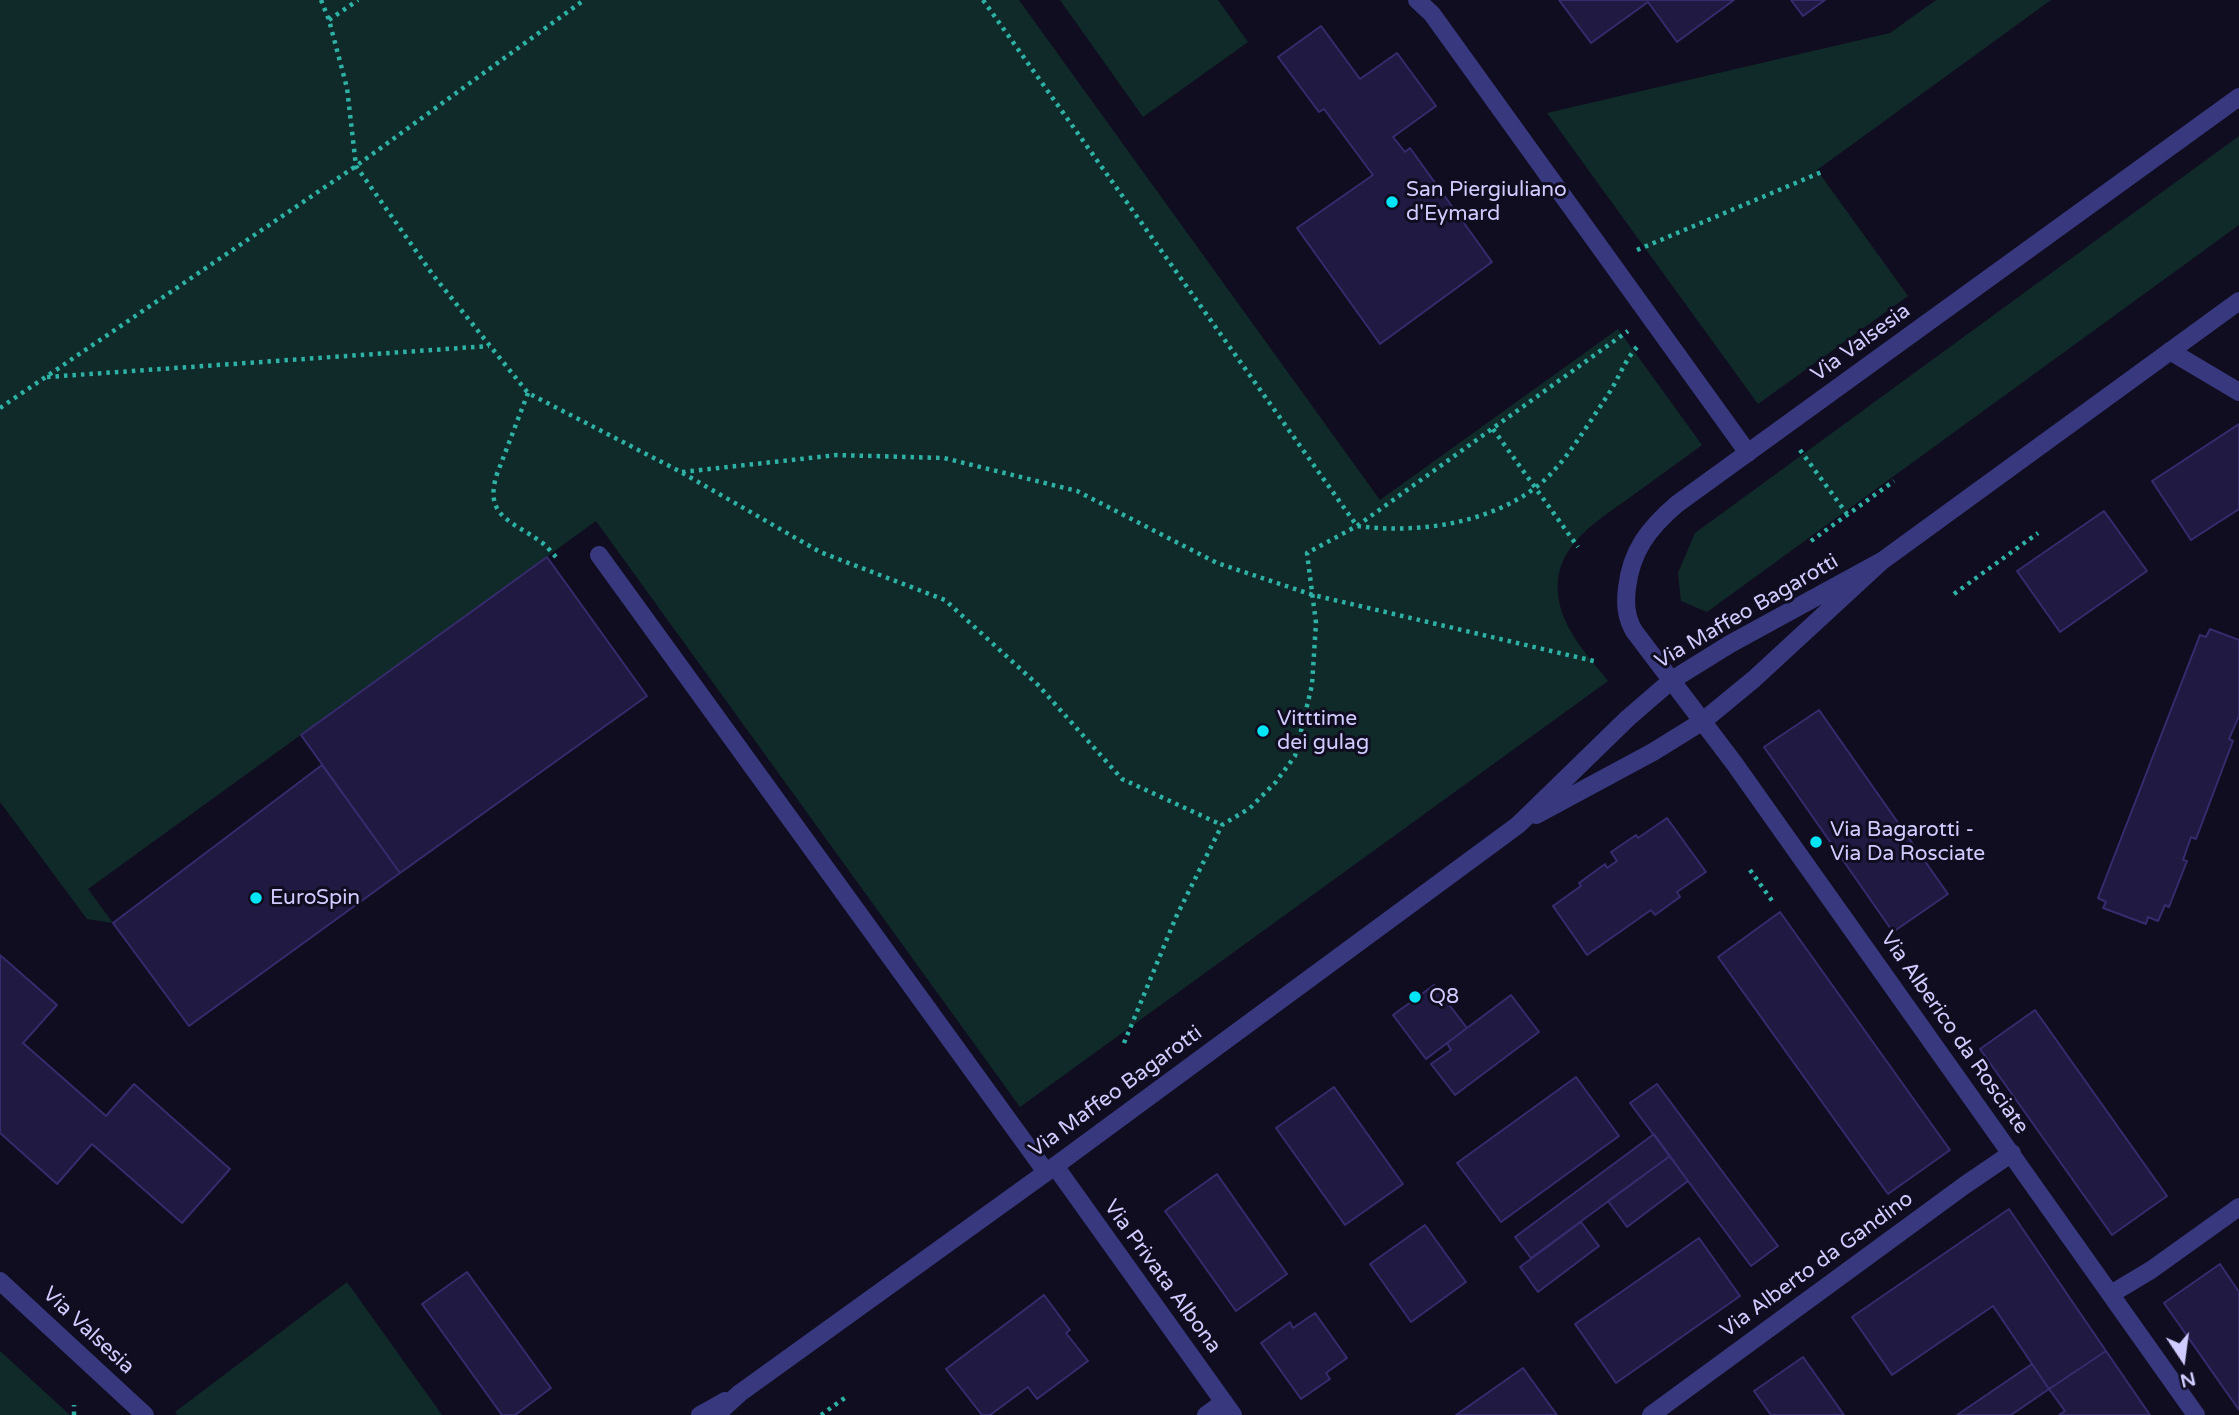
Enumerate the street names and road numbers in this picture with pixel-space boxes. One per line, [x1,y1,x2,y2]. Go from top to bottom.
street label: Via Valsesia [1807,299,1915,387]
street label: Via Maffeo Bagarotti [1651,549,1843,675]
street label: Via Alberico da Rosciate [1874,927,2034,1139]
street label: Via Maffeo Bagarotti [1025,1021,1207,1163]
street label: Via Alberto da Gandino [1716,1187,1918,1343]
street label: Via Privata Albona [1098,1195,1226,1359]
street label: Via Valsesia [37,1282,139,1380]

